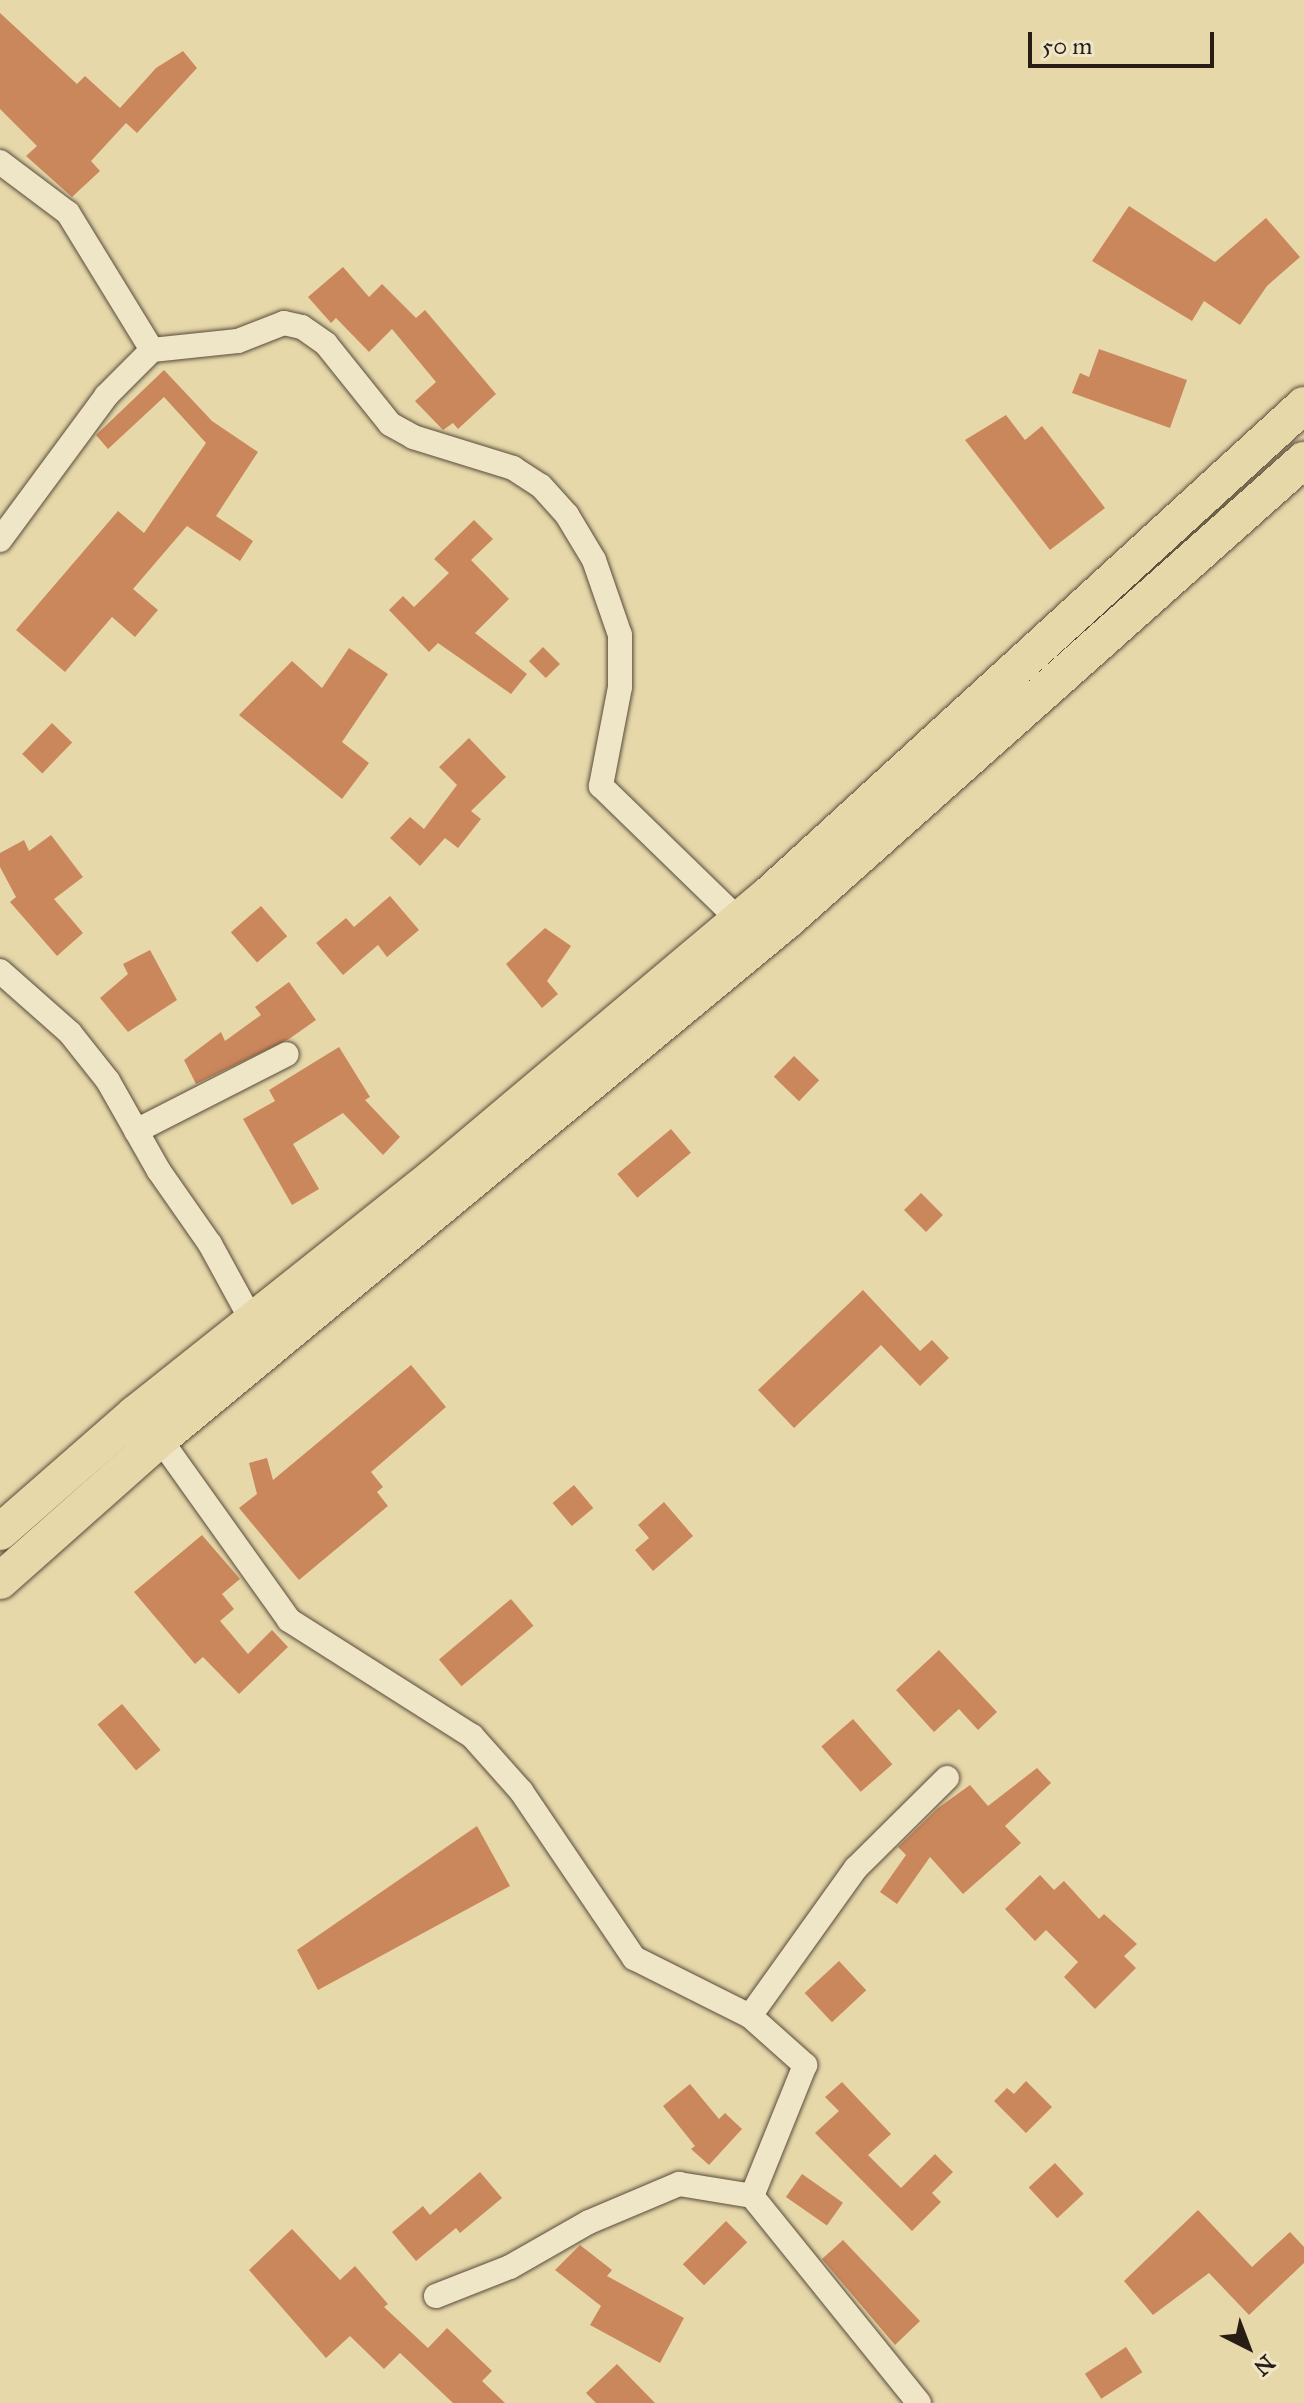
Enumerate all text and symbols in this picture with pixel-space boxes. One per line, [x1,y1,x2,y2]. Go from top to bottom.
scale bar [1032,16,1218,66]
text: 50 m [1042,31,1092,61]
north arrow [1208,2307,1288,2387]
text: N [1248,2349,1280,2381]

